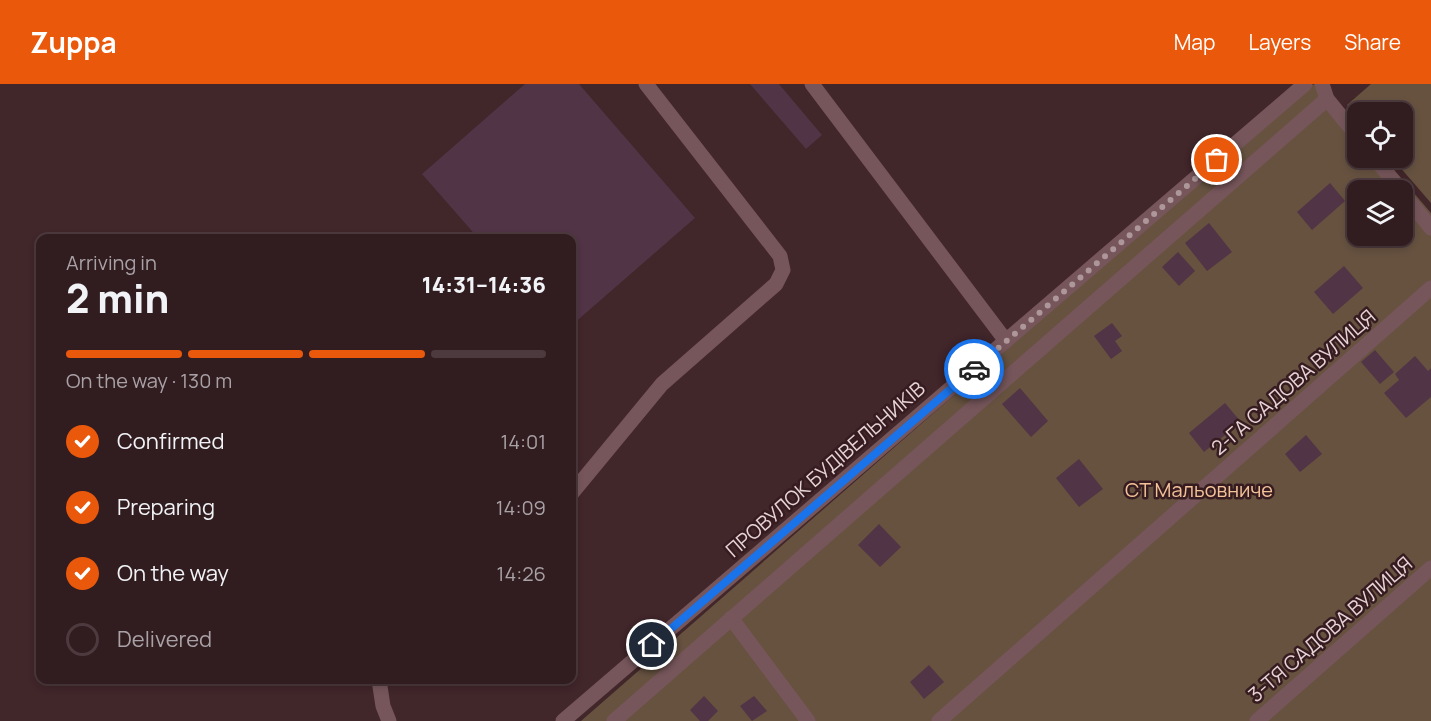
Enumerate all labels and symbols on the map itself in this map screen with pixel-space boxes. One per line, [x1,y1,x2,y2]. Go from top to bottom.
pin [1191,134,1242,185]
street label: 2-ГА САДОВА ВУЛИЦЯ [1205,303,1381,461]
courier [944,339,1004,399]
street label: ПРОВУЛОК БУДІВЕЛЬНИКІВ [720,375,930,563]
park label: СТ Мальовниче [1125,476,1273,503]
street label: 3-ТЯ САДОВА ВУЛИЦЯ [1242,550,1418,708]
pin [626,619,677,670]

